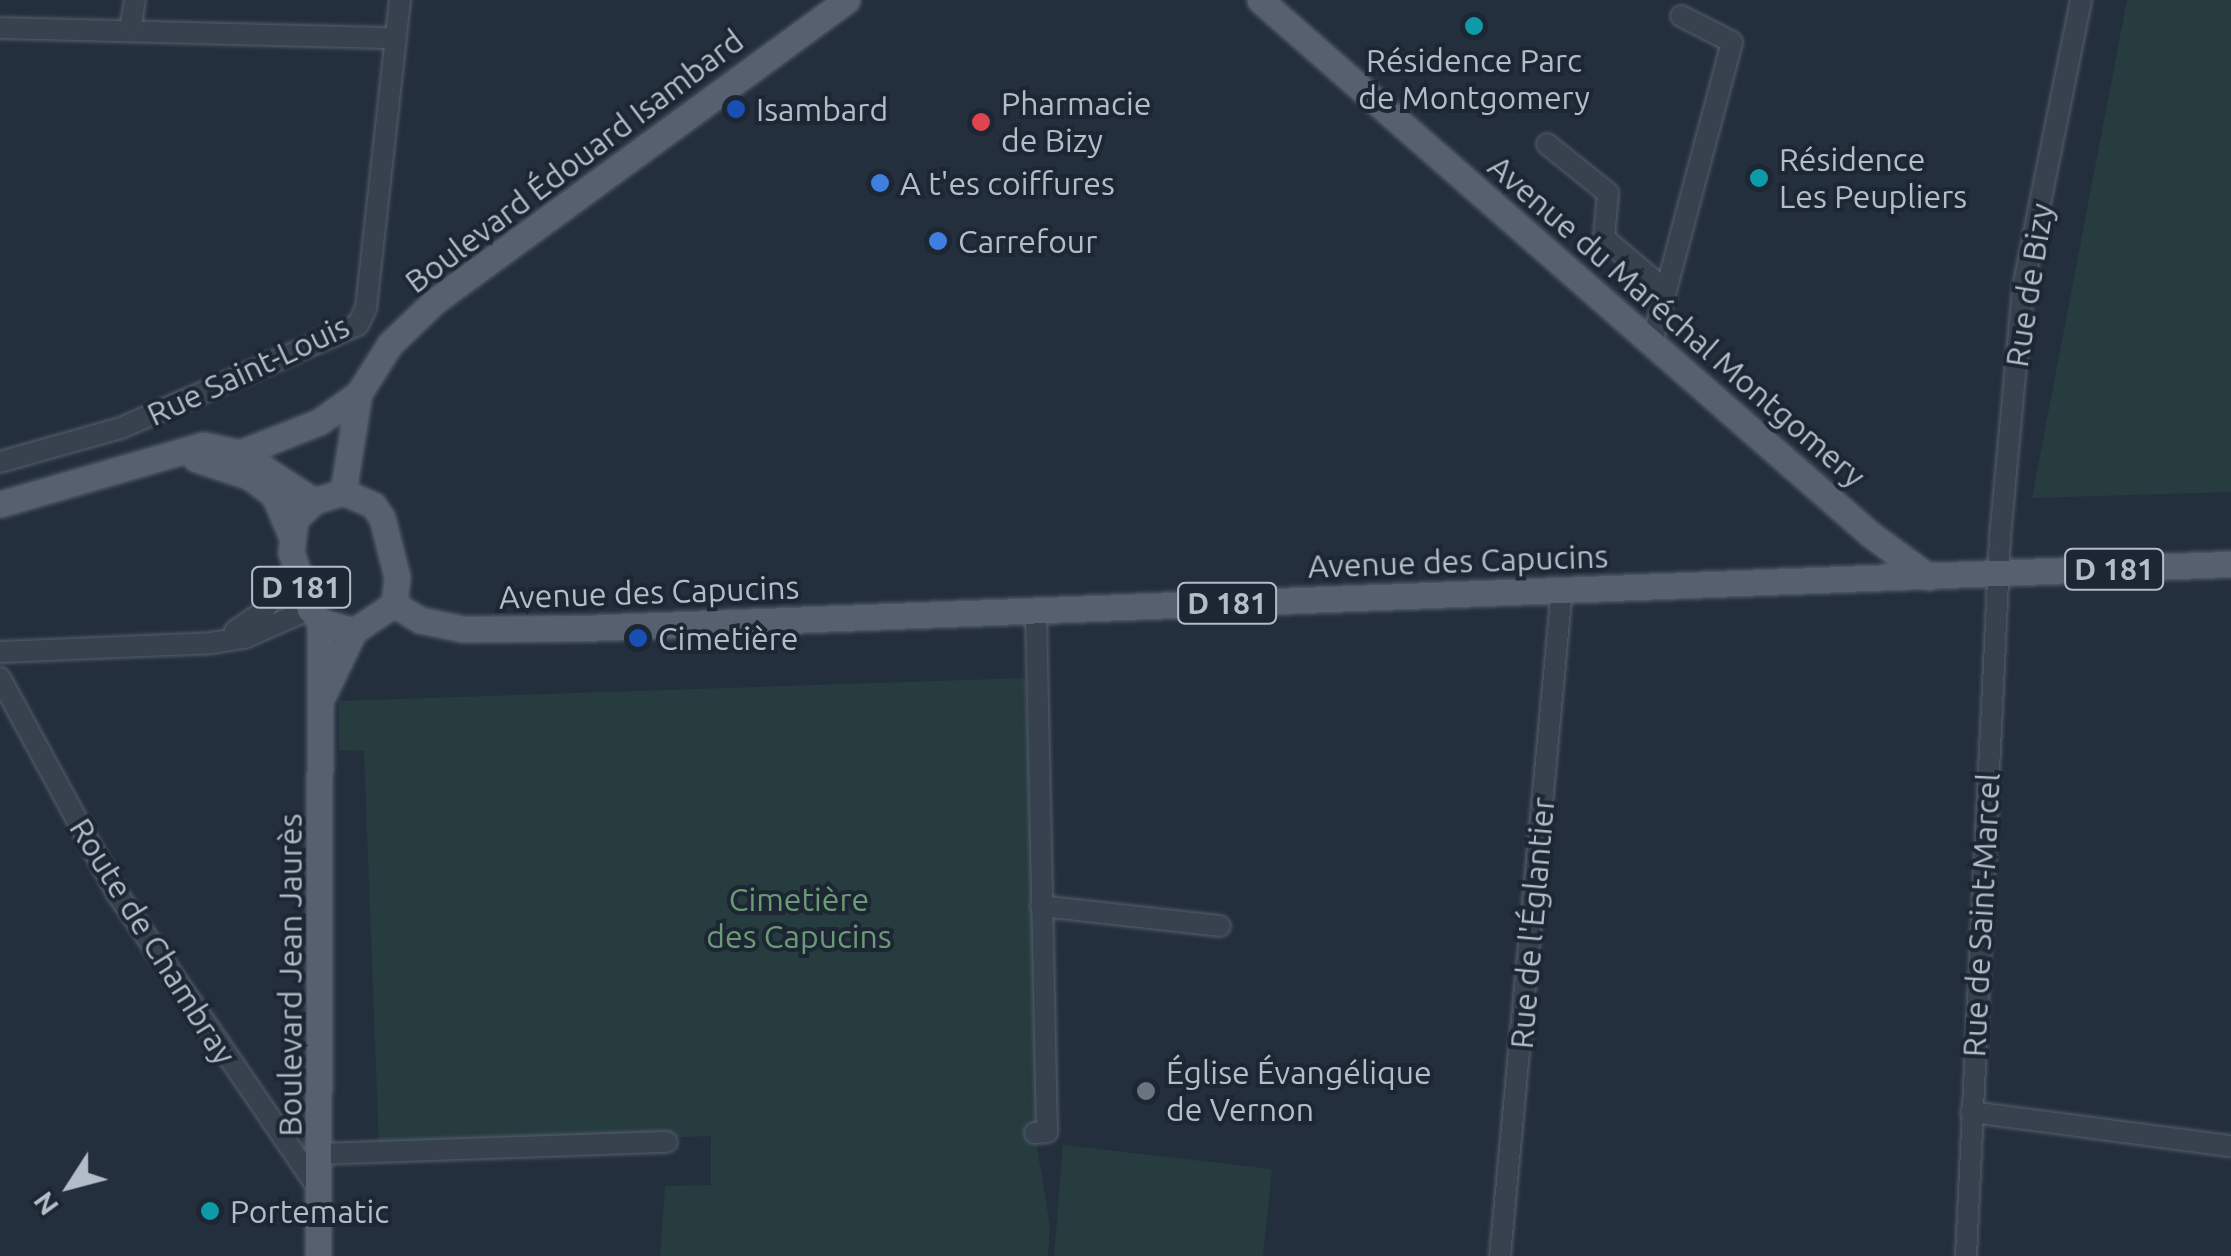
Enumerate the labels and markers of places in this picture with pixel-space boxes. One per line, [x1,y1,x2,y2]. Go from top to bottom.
marker: Résidence Parc de Montgomery [1463,15,1485,37]
place label: Résidence Parc de Montgomery [1358,42,1590,117]
place label: Pharmacie de Bizy [1001,85,1151,160]
place label: Isambard [756,90,888,128]
marker: Isambard [725,98,747,120]
marker: Pharmacie de Bizy [970,111,992,133]
place label: Résidence Les Peupliers [1779,141,1967,216]
place label: A t'es coiffures [900,164,1115,202]
marker: Résidence Les Peupliers [1748,167,1770,189]
marker: A t'es coiffures [869,172,891,194]
place label: Carrefour [958,222,1097,260]
marker: Carrefour [927,230,949,252]
place label: Cimetière [658,619,798,657]
marker: Cimetière [627,627,649,649]
place label: Église Évangélique de Vernon [1166,1054,1432,1129]
marker: Église Évangélique de Vernon [1135,1080,1157,1102]
place label: Portematic [230,1192,389,1230]
marker: Portematic [199,1200,221,1222]

